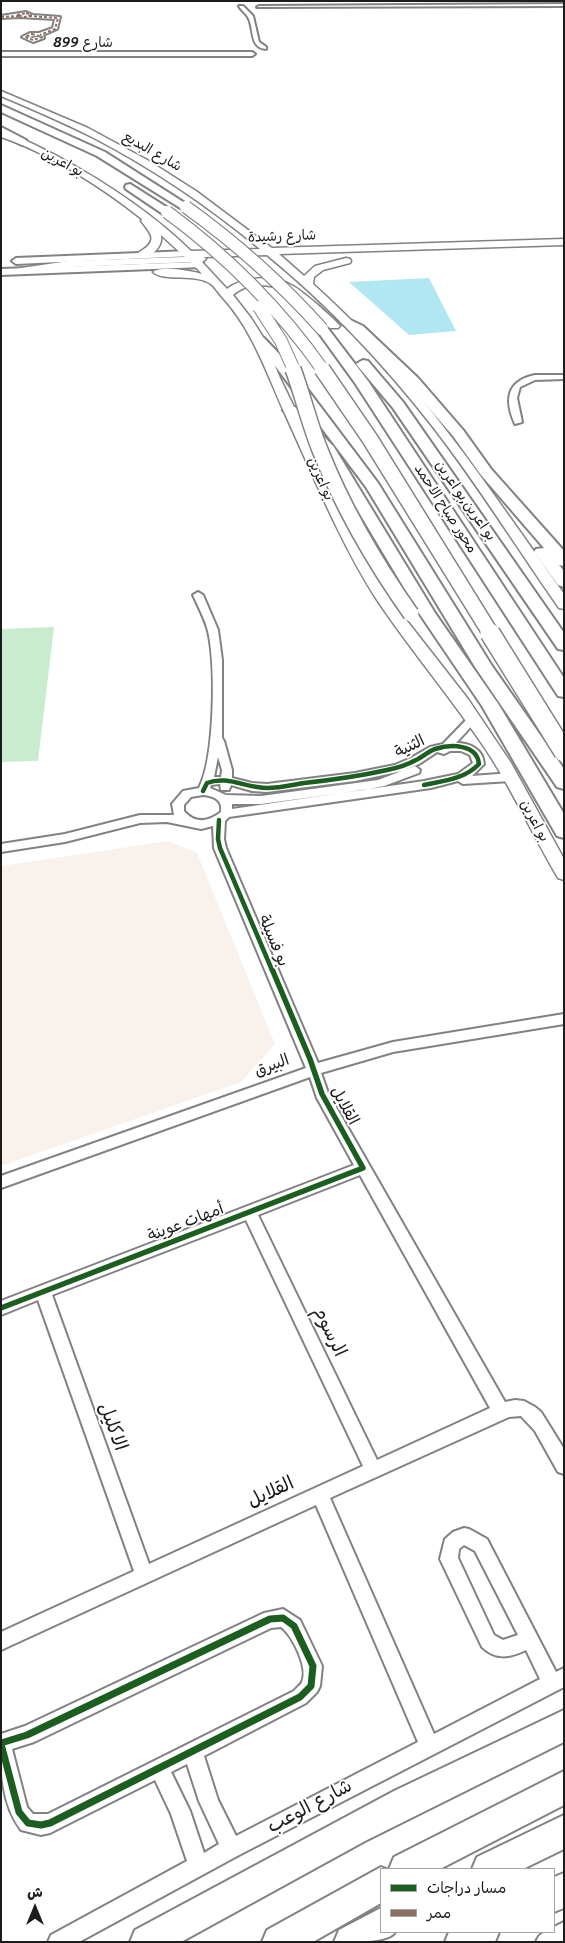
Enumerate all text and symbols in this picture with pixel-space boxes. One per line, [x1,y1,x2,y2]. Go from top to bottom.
street label: شارع 899 [53,35,113,51]
street label: شارع البديع [120,128,184,176]
street label: بو اعرين [38,145,86,181]
street label: شارع رشيدة [247,227,317,247]
street label: بو اعرين [303,455,337,503]
street label: بو اعرين,بو اعرين [431,458,499,544]
street label: محور صباح الاحمد [410,461,480,557]
street label: الثنية [392,732,428,762]
street label: بو اعرين [516,797,552,845]
street label: بو فسيلة [254,912,292,970]
street label: البيرق [252,1051,292,1081]
street label: القلايل [326,1083,362,1129]
street label: أمهات عوينة [145,1200,227,1246]
street label: الرسوم [307,1303,351,1361]
street label: الاكليل [93,1400,131,1454]
street label: القلايل [244,1472,298,1514]
street label: شارع الوعب [264,1775,356,1839]
legend [380,1868,555,1933]
text: مسار دراجات [427,1875,506,1901]
text: ش [27,1880,43,1905]
north arrow [10,1883,60,1933]
text: ممر [427,1900,451,1926]

